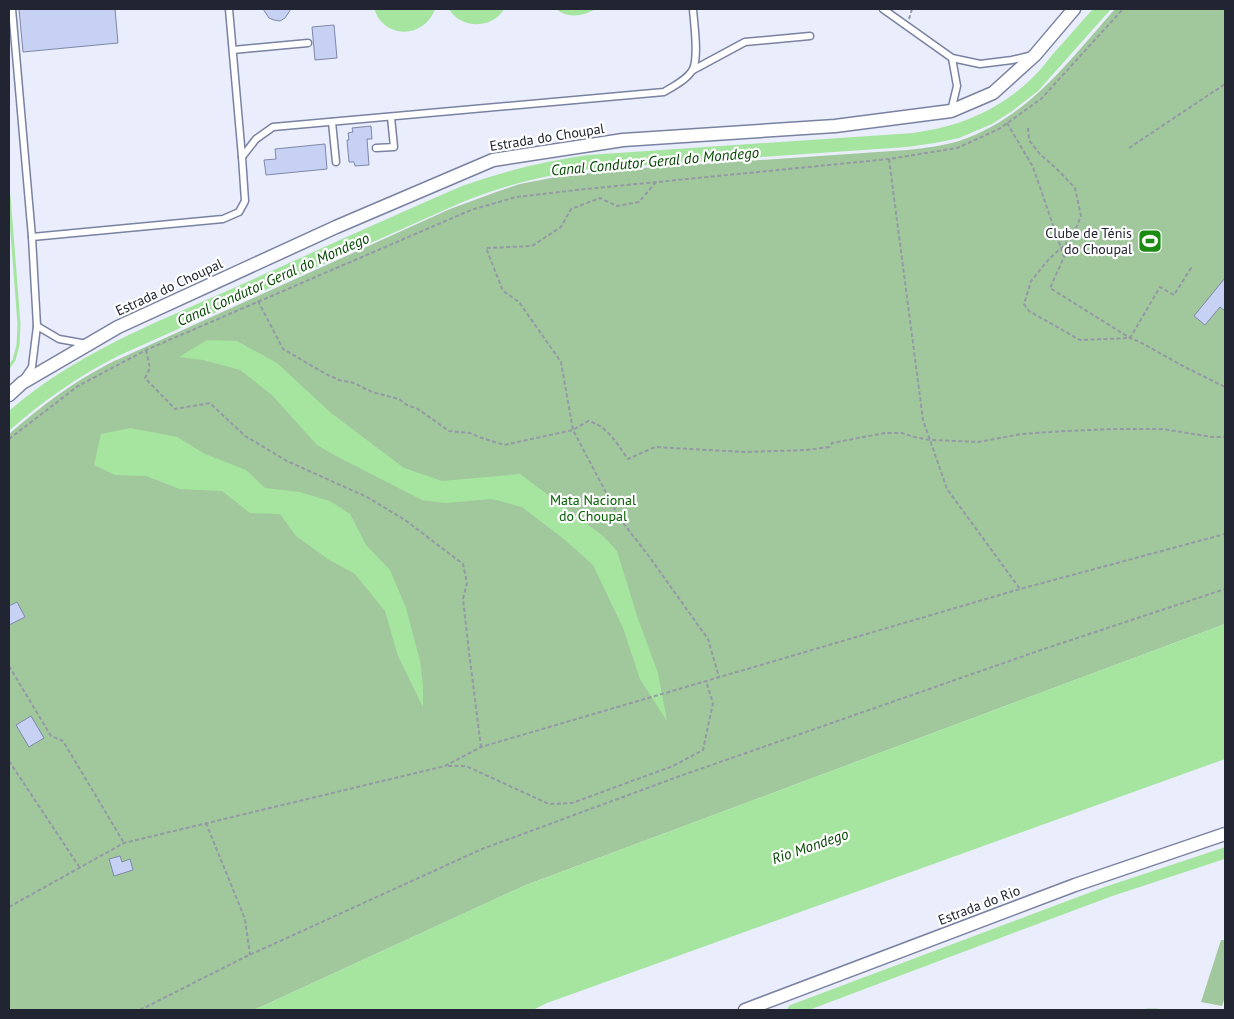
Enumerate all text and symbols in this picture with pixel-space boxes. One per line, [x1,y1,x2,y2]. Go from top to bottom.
street label: Estrada do Choupal [488,119,606,155]
water label: Canal Condutor Geral do Mondego [550,142,760,180]
place label: Clube de Ténis do Choupal [1045,224,1132,258]
water label: Canal Condutor Geral do Mondego [174,228,372,330]
sports icon: Clube de Ténis do Choupal [1137,228,1163,254]
street label: Estrada do Choupal [113,254,225,320]
park label: Mata Nacional do Choupal [550,491,636,525]
water label: Rio Mondego [769,824,851,868]
street label: Estrada do Rio [935,881,1023,929]

